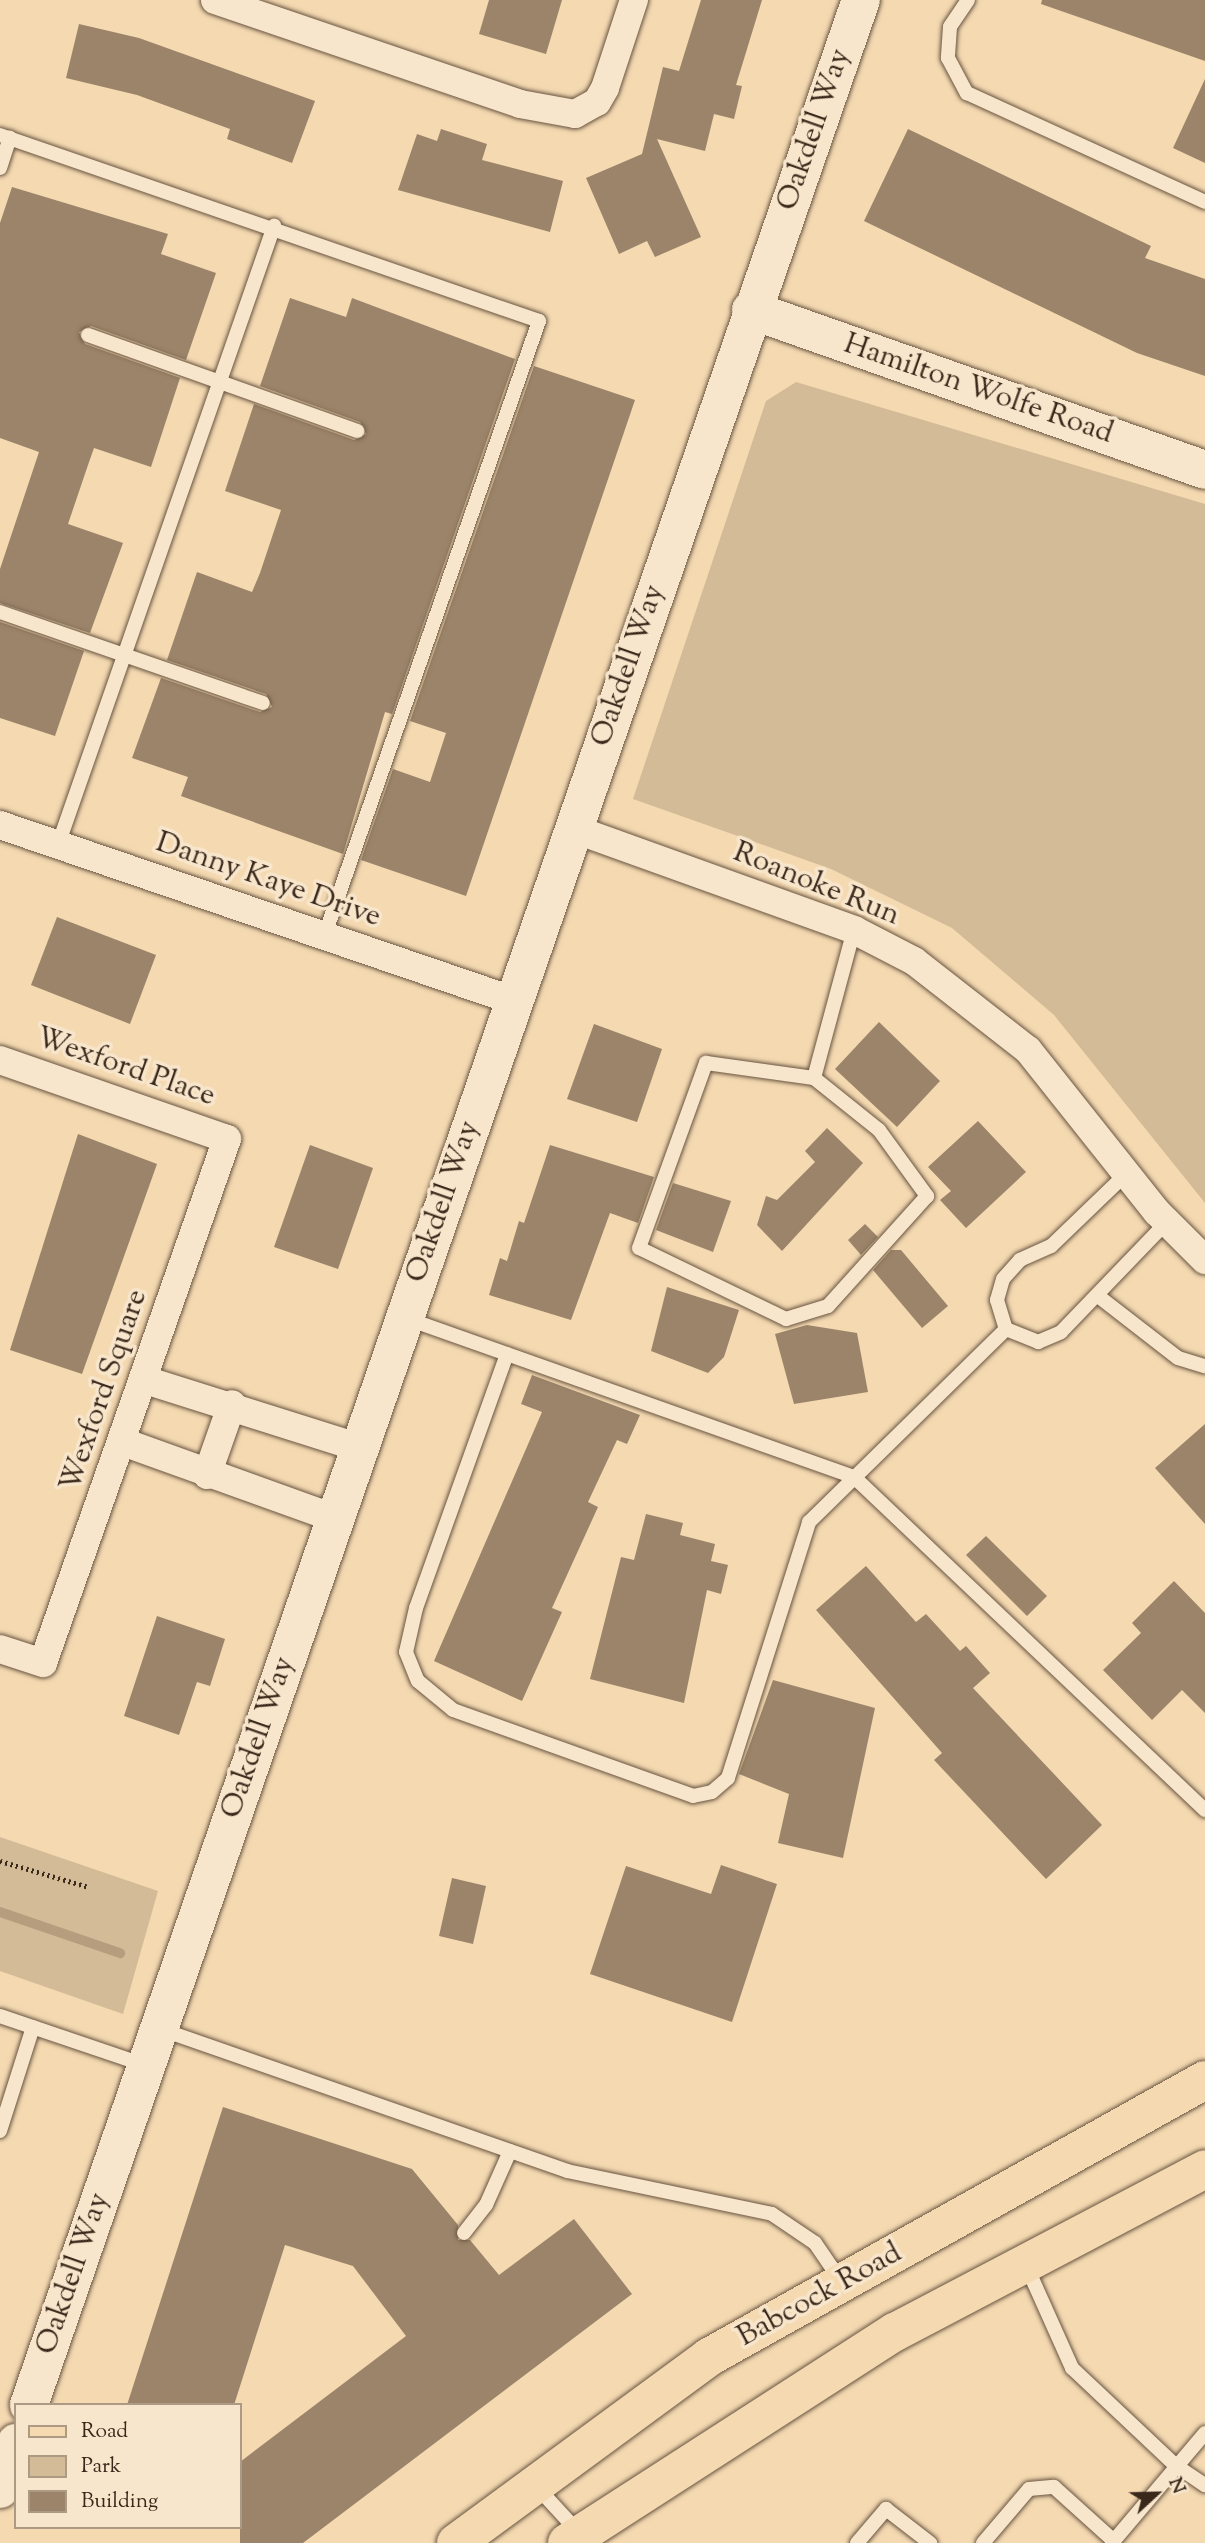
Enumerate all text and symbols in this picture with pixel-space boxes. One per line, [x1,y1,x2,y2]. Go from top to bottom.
street label: Oakdell Way [771,44,859,216]
street label: Hamilton Wolfe Road [839,327,1117,453]
street label: Oakdell Way [585,580,673,752]
street label: Danny Kaye Drive [151,826,385,936]
street label: Roanoke Run [727,835,905,935]
street label: Wexford Place [30,1020,220,1116]
street label: Oakdell Way [400,1116,488,1288]
street label: Wexford Square [54,1285,156,1497]
street label: Oakdell Way [215,1652,303,1824]
street label: Oakdell Way [30,2188,118,2360]
street label: Babcock Road [732,2236,908,2356]
legend [14,2403,242,2529]
text: Road [81,2417,128,2447]
text: Park [81,2452,121,2482]
north arrow [1121,2459,1191,2529]
text: N [1161,2474,1191,2498]
text: Building [81,2487,158,2517]

